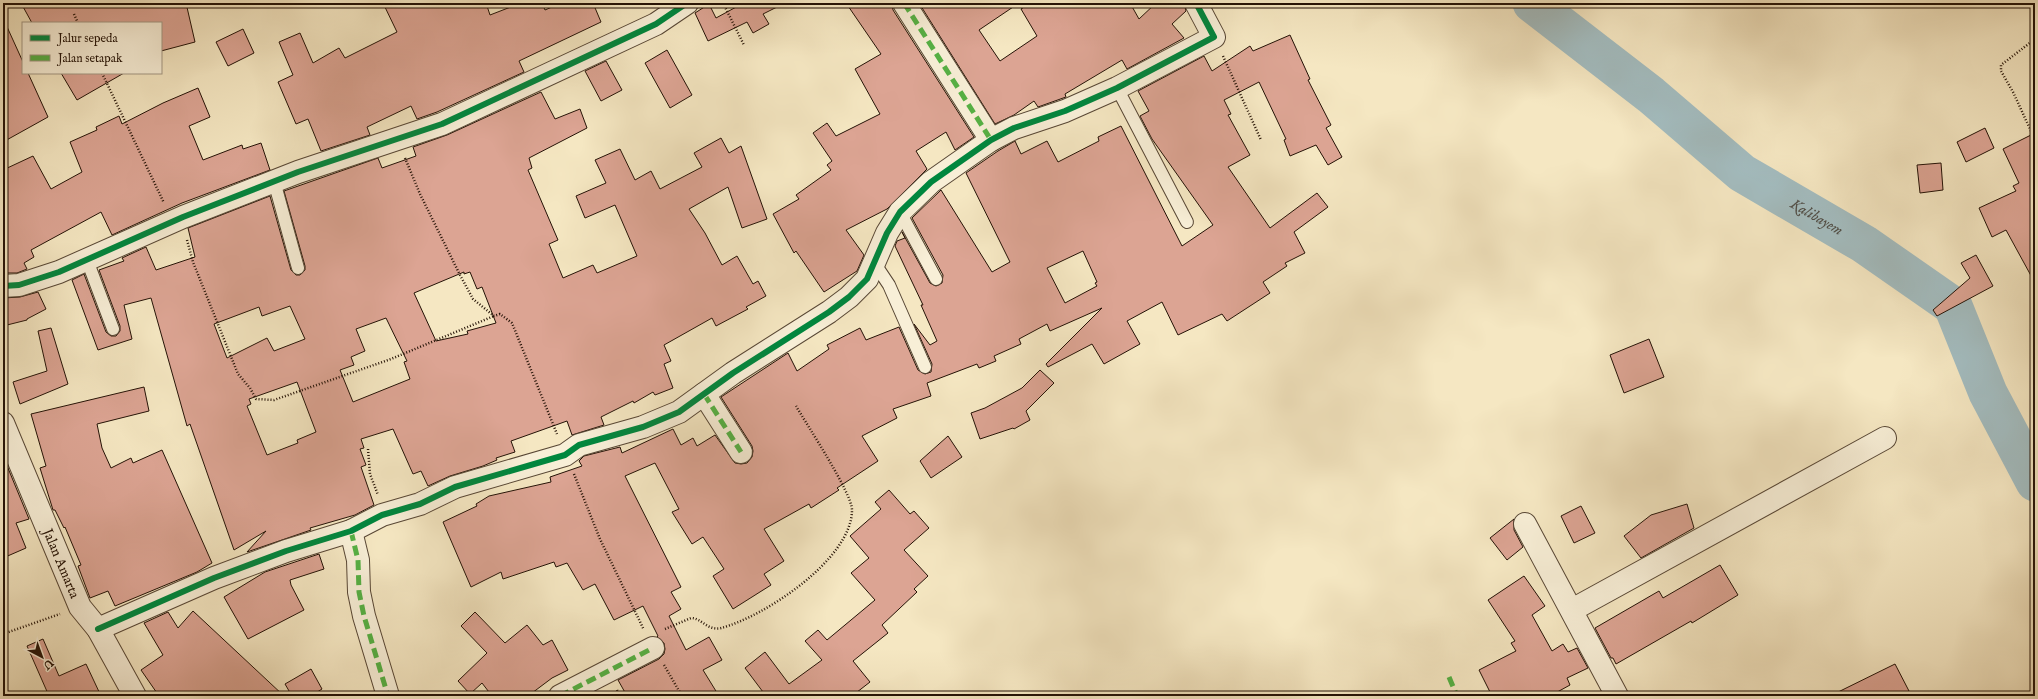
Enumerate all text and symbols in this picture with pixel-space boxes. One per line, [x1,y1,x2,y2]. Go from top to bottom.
legend [22,22,162,74]
text: Jalur sepeda [56,31,118,47]
text: Jalan setapak [56,51,123,67]
water label: Kalibayem [1786,194,1846,240]
street label: Jalan Amarta [37,524,84,602]
north arrow [22,637,62,677]
text: U [39,655,57,673]

